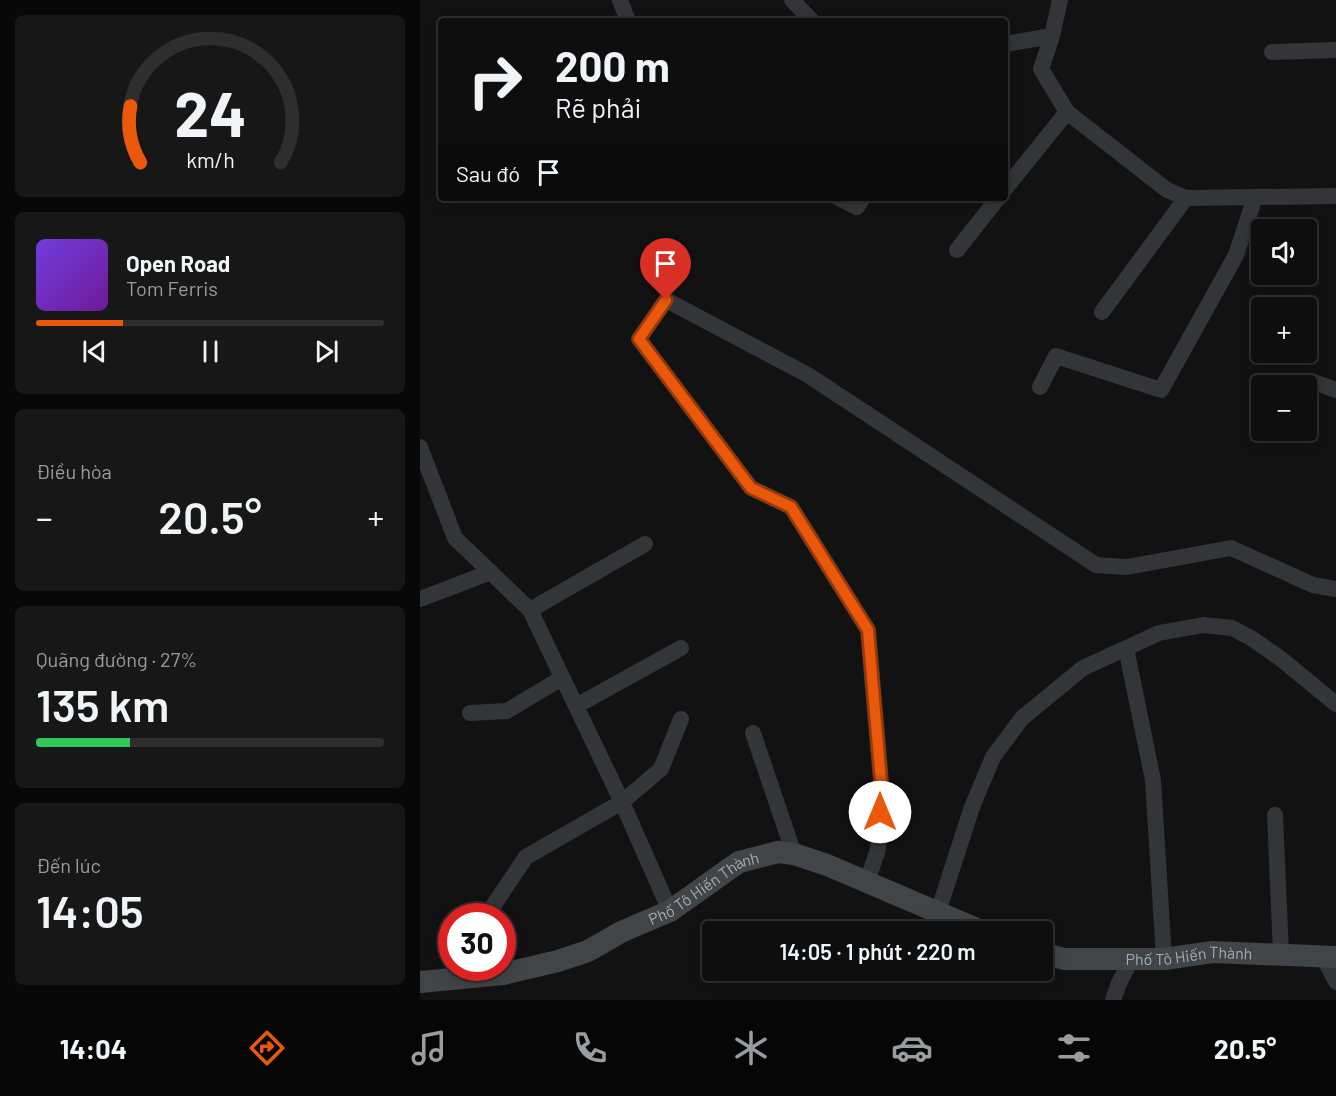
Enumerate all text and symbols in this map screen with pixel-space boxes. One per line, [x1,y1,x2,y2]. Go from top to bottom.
text: 200 m [555,40,670,90]
icon: right [456,42,534,120]
text: 24 [174,75,246,149]
text: Rẽ phải [555,91,641,123]
text: km/h [186,147,234,172]
icon: arrive [532,156,565,189]
text: Sau đó [456,160,520,186]
map controls [1251,219,1317,441]
button: sound [1251,219,1317,285]
pin [640,238,691,300]
icon: arrive [649,247,682,280]
text: Open Road [126,250,230,276]
text: Tom Ferris [126,276,218,300]
button: + [1251,297,1317,363]
icon: previous [78,335,111,368]
icon: pause [194,335,227,368]
icon: next [310,335,343,368]
button: − [1251,375,1317,441]
text: Điều hòa [36,459,112,483]
text: 20.5° [158,489,262,543]
text: − [36,497,53,537]
text: + [367,497,384,537]
text: Quãng đường · 27% [36,647,197,671]
text: 135 km [36,677,169,731]
position arrow [848,780,912,844]
street label: Phố Tô Hiến Thành [645,847,761,928]
text: Đến lúc [36,853,101,877]
text: 14:05 [36,883,144,937]
speed limit sign: 30 [438,903,516,981]
text: 14:05 · 1 phút · 220 m [779,938,976,964]
street label: Phố Tô Hiến Thành [1125,942,1253,968]
icon: directions [246,1027,288,1069]
icon: music [408,1027,450,1069]
icon: phone [569,1027,611,1069]
icon: climate [730,1027,772,1069]
icon: car [891,1027,933,1069]
icon: filters [1053,1027,1095,1069]
text: 14:04 [60,1032,127,1064]
text: 20.5° [1214,1032,1276,1064]

